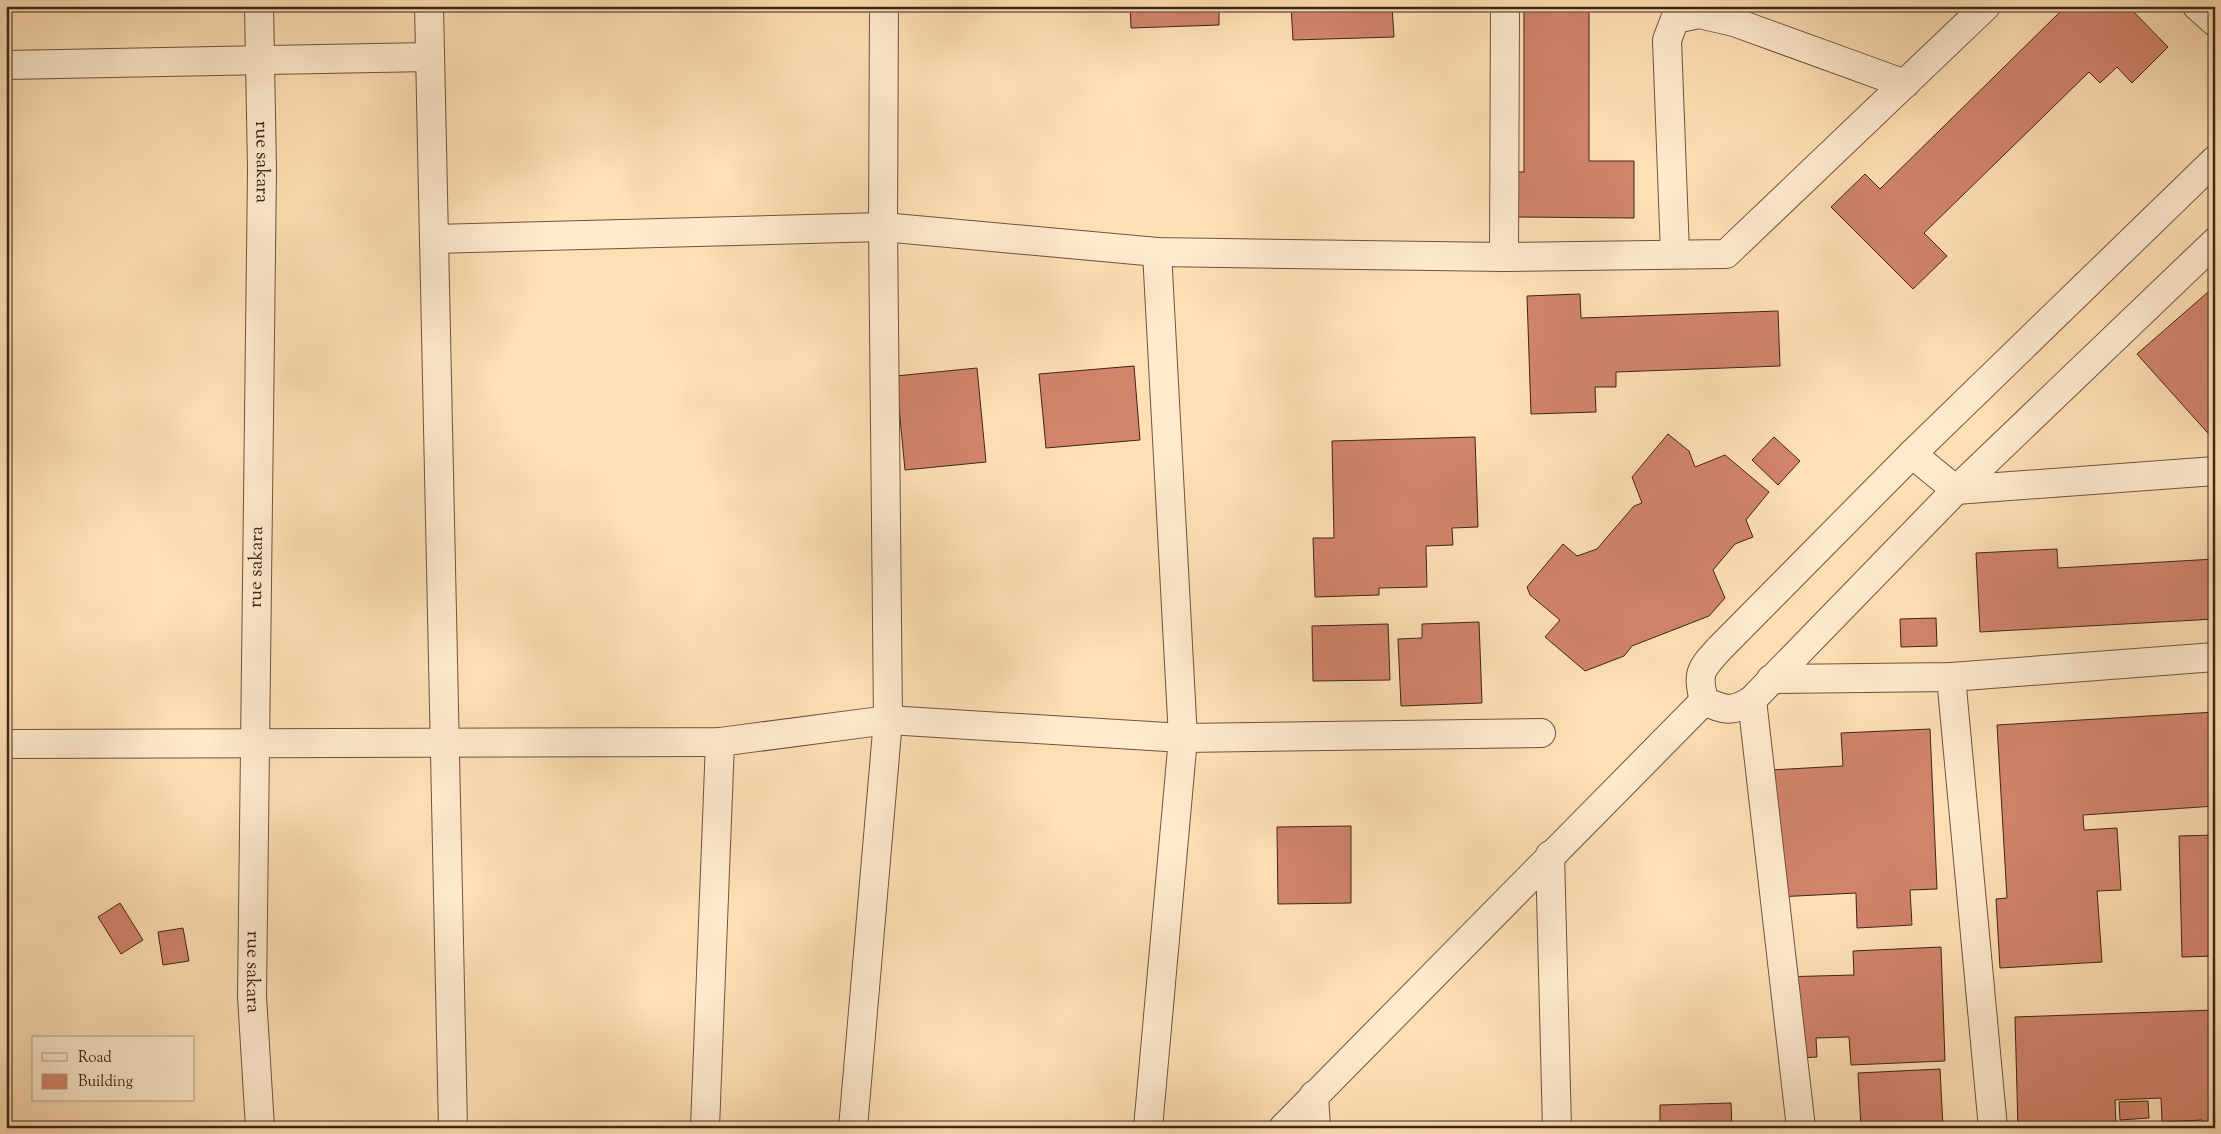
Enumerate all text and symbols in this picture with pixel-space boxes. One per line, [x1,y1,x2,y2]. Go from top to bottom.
street label: rue sakara [248,121,276,203]
street label: rue sakara [243,526,271,608]
street label: rue sakara [238,931,267,1014]
legend [32,1036,195,1102]
text: Road [78,1048,112,1069]
text: Building [78,1072,133,1093]

